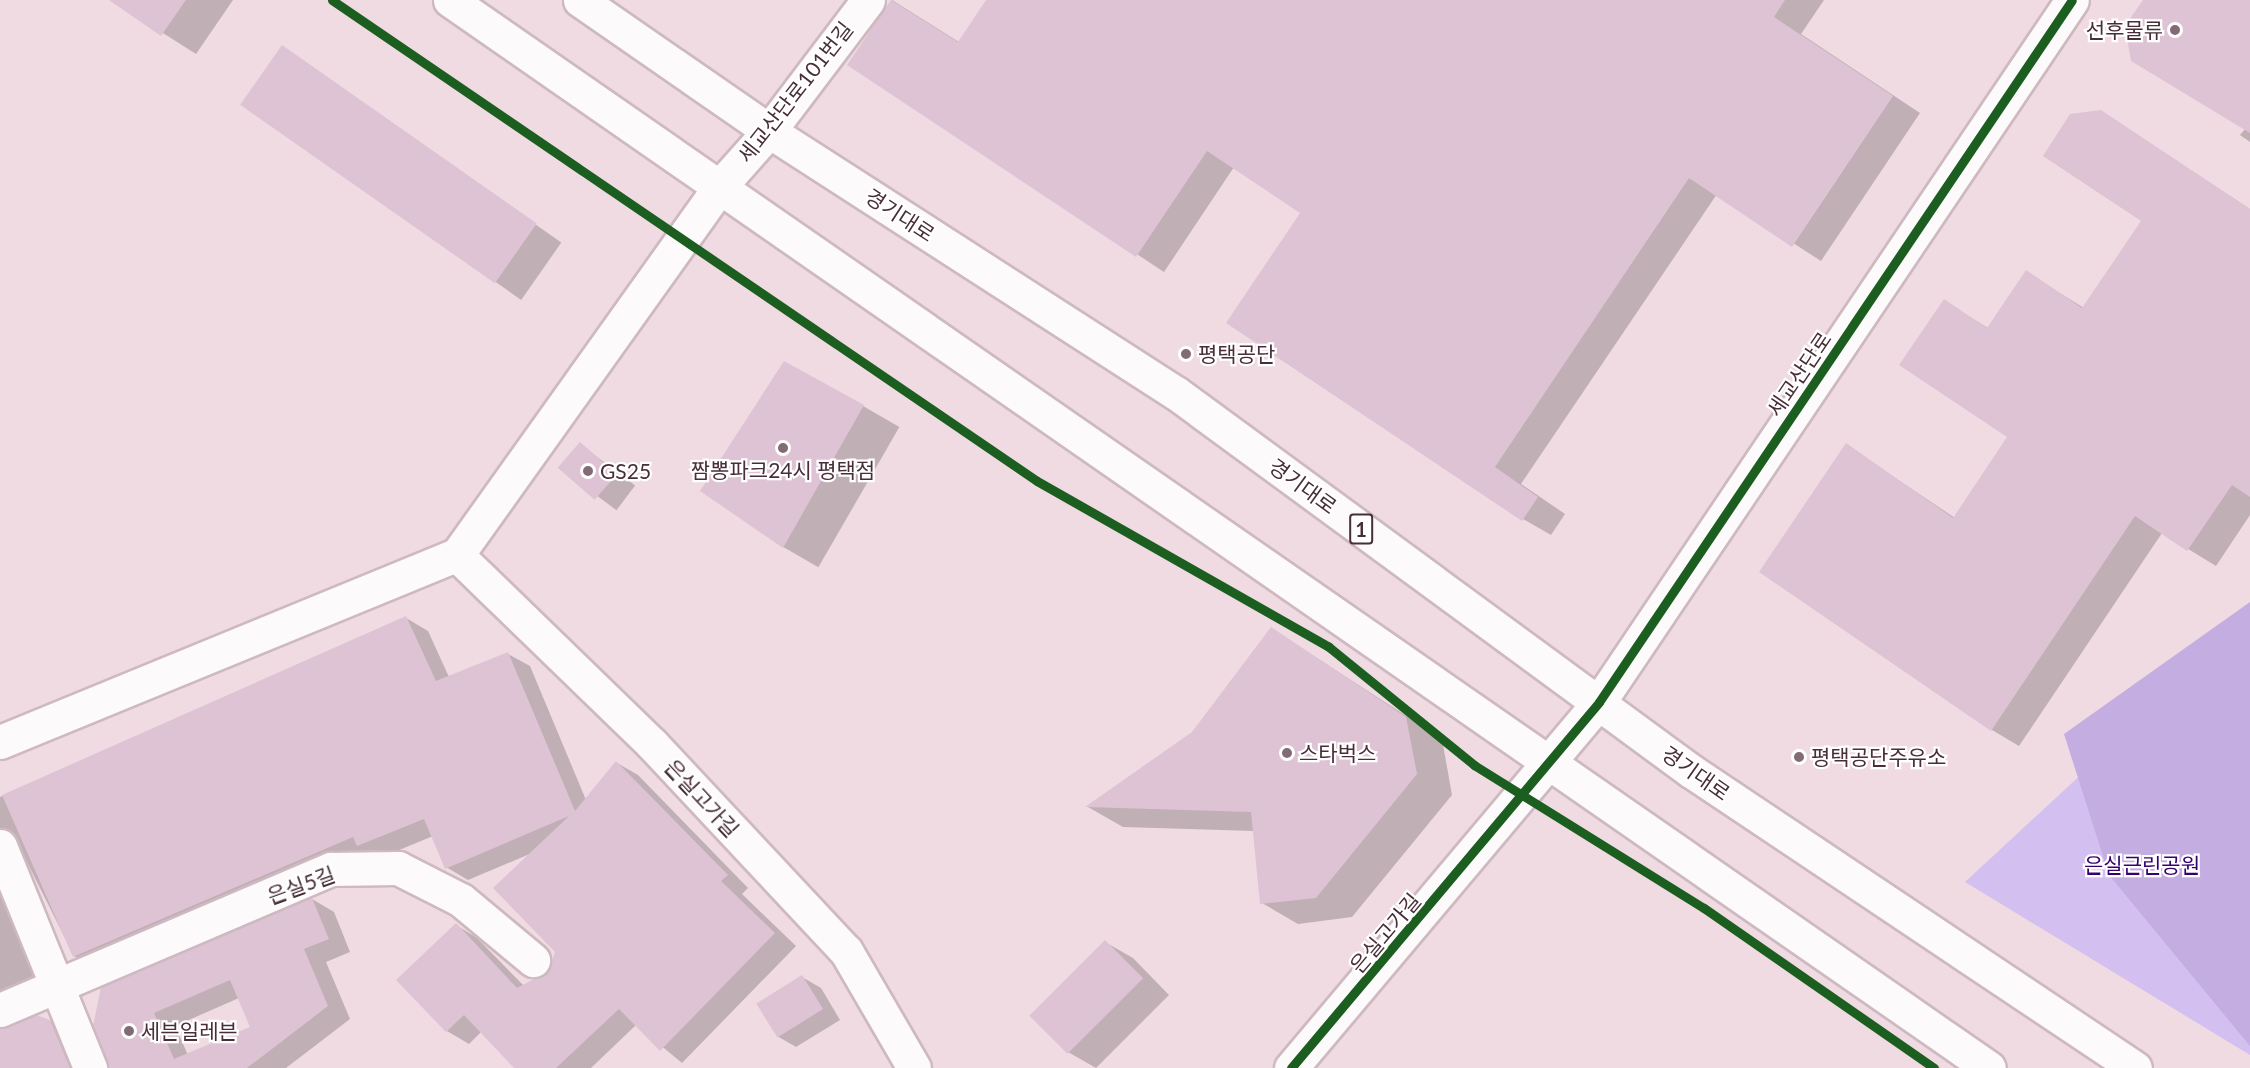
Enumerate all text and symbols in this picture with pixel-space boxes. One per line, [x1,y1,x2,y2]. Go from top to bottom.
street label: 세교산단로101번길 [732,17,858,167]
place label: 선후물류 [2086,17,2163,43]
marker: 선후물류 [2168,23,2182,37]
street label: 경기대로 [861,183,939,247]
street label: 세교산단로 [1762,327,1836,421]
place label: 평택공단 [1198,341,1275,367]
marker: 평택공단 [1179,347,1193,361]
marker: 짬뽕파크24시 평택점 [776,441,790,455]
street label: 경기대로 [1264,453,1342,519]
place label: 짬뽕파크24시 평택점 [691,457,875,483]
place label: GS25 [600,458,651,484]
marker: GS25 [581,464,595,478]
road number: 1 [1349,512,1373,546]
place label: 스타벅스 [1299,740,1376,766]
street label: 경기대로 [1657,741,1735,805]
place label: 평택공단주유소 [1811,744,1946,770]
marker: 스타벅스 [1280,746,1294,760]
marker: 평택공단주유소 [1792,750,1806,764]
street label: 은실고가길 [660,754,744,842]
park label: 은실근린공원 [2084,852,2200,878]
street label: 은실5길 [264,861,338,909]
street label: 은실고가길 [1344,888,1426,978]
place label: 세븐일레븐 [141,1018,238,1044]
marker: 세븐일레븐 [122,1024,136,1038]

